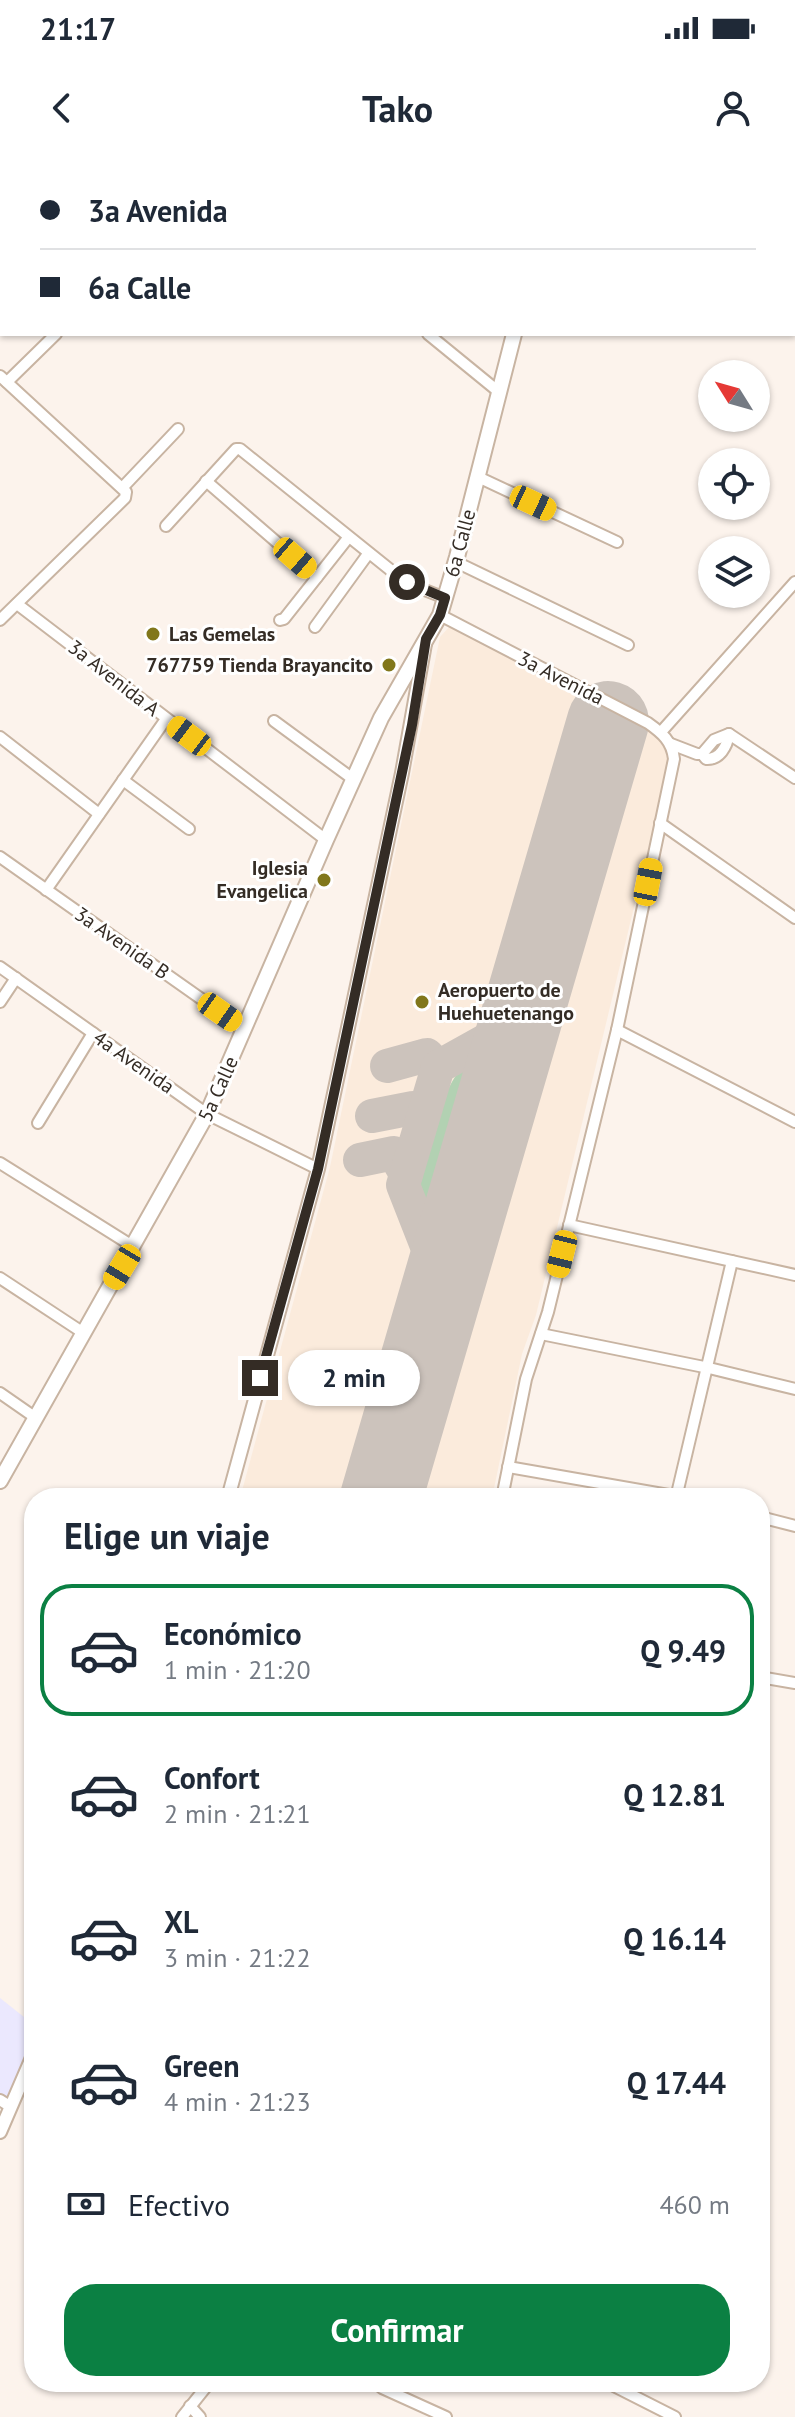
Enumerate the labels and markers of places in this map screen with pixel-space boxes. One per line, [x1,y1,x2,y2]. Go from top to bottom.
place label: Las Gemelas [169,621,275,647]
marker: Las Gemelas [144,625,162,643]
place label: 767759 Tienda Brayancito [146,652,373,678]
marker: 767759 Tienda Brayancito [380,656,398,674]
place label: Iglesia Evangelica [216,855,308,904]
marker: Iglesia Evangelica [315,871,333,889]
place label: Aeropuerto de Huehuetenango [438,977,574,1026]
marker: Aeropuerto de Huehuetenango [413,993,431,1011]

